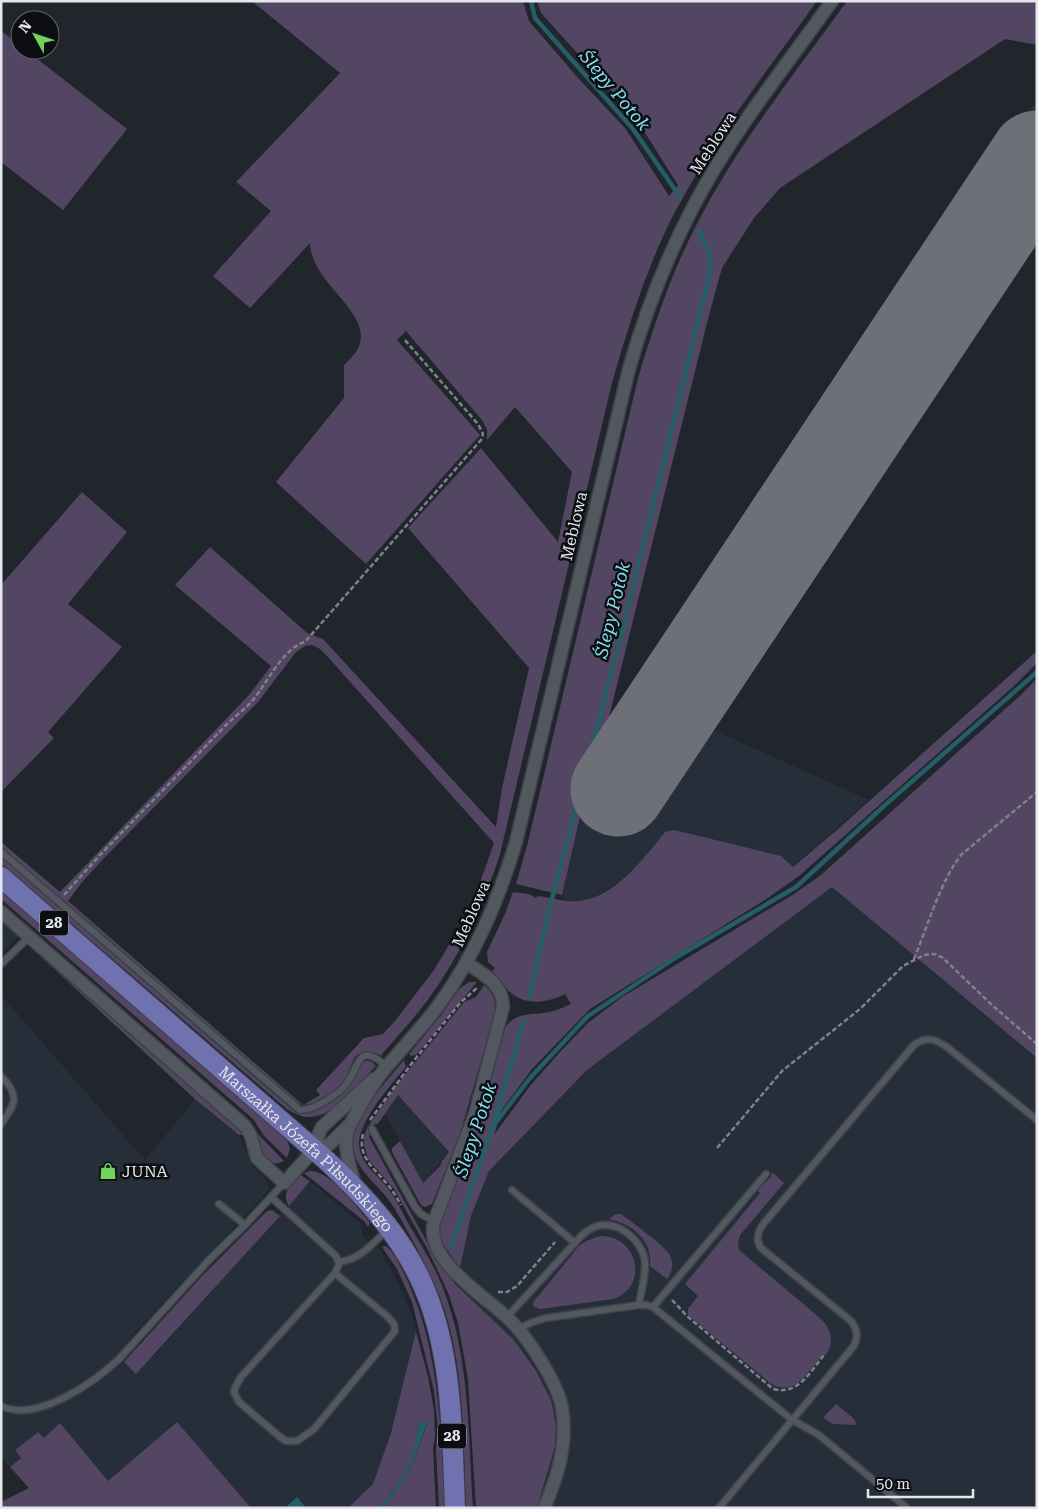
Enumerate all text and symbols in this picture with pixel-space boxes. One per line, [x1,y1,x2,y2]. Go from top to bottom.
north arrow [10,10,60,60]
text: N [15,17,35,36]
water label: Ślepy Potok [575,45,655,135]
street label: Meblowa [686,108,740,178]
street label: Meblowa [557,489,591,562]
water label: Ślepy Potok [590,559,634,661]
street label: Meblowa [448,878,494,950]
road number: 28 [40,910,68,936]
street label: Marszałka Józefa Piłsudskiego [215,1062,398,1236]
water label: Ślepy Potok [449,1080,500,1181]
shop icon: JUNA [98,1161,118,1181]
place label: JUNA [122,1162,169,1181]
road number: 28 [438,1424,466,1448]
scale bar [868,1466,973,1498]
text: 50 m [876,1475,911,1493]

